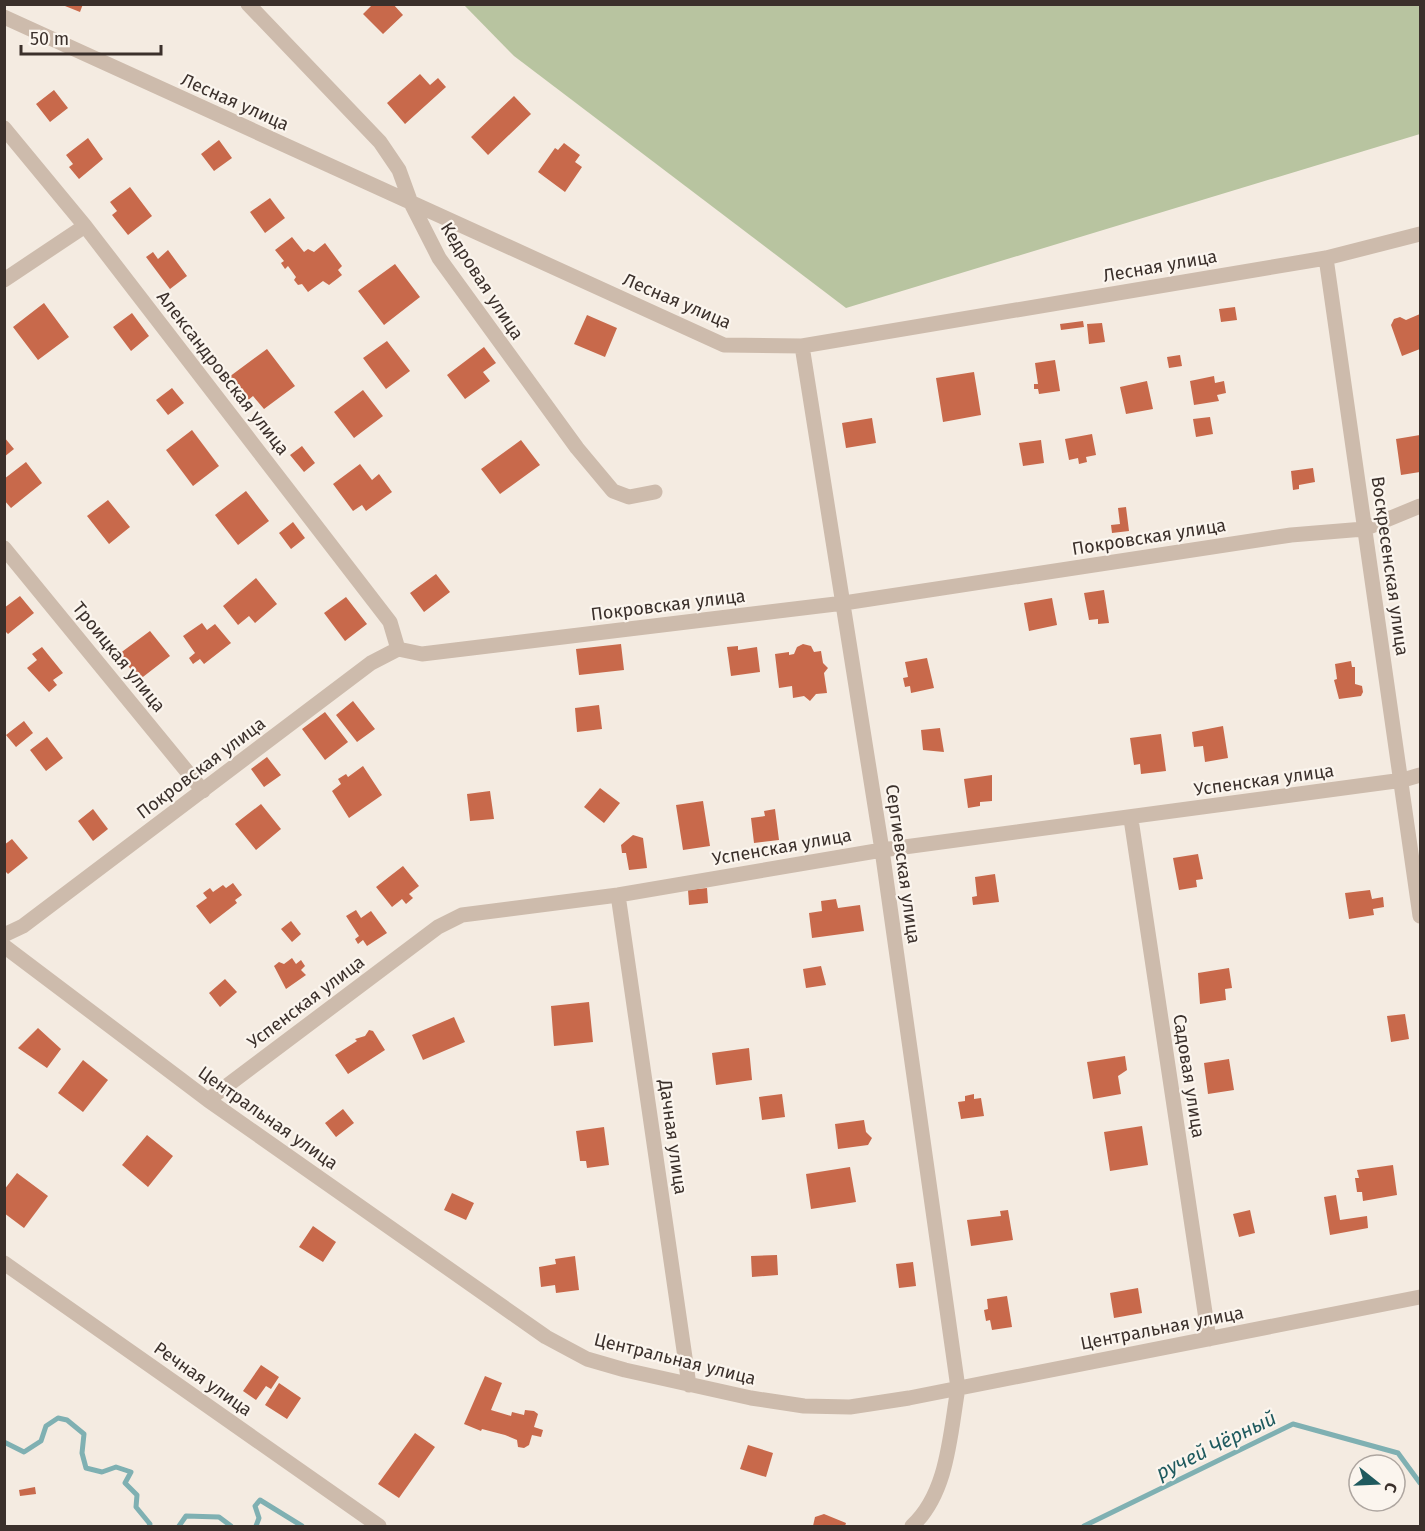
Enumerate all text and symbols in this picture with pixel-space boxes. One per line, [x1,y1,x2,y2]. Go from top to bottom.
scale bar [21,18,160,56]
text: 50 m [30,28,69,50]
street label: Лесная улица [178,68,292,136]
street label: Кедровая улица [436,218,528,344]
street label: Лесная улица [1101,245,1219,287]
street label: Лесная улица [620,268,734,334]
street label: Александровская улица [152,287,294,459]
street label: Воскресенская улица [1367,475,1413,657]
street label: Покровская улица [1070,514,1228,560]
street label: Покровская улица [589,585,747,625]
street label: Троицкая улица [68,597,170,717]
street label: Покровская улица [132,712,270,824]
street label: Успенская улица [1193,759,1335,801]
street label: Сергиевская улица [881,783,925,945]
street label: Успенская улица [711,824,853,870]
street label: Успенская улица [243,951,369,1053]
street label: Садовая улица [1168,1013,1210,1139]
street label: Центральная улица [194,1061,342,1175]
street label: Дачная улица [654,1077,692,1196]
street label: Центральная улица [1079,1301,1245,1355]
street label: Центральная улица [592,1328,758,1390]
street label: Речная улица [150,1337,256,1421]
water label: ручей Чёрный [1152,1406,1280,1484]
north arrow [1347,1453,1407,1513]
text: С [1380,1480,1401,1496]

